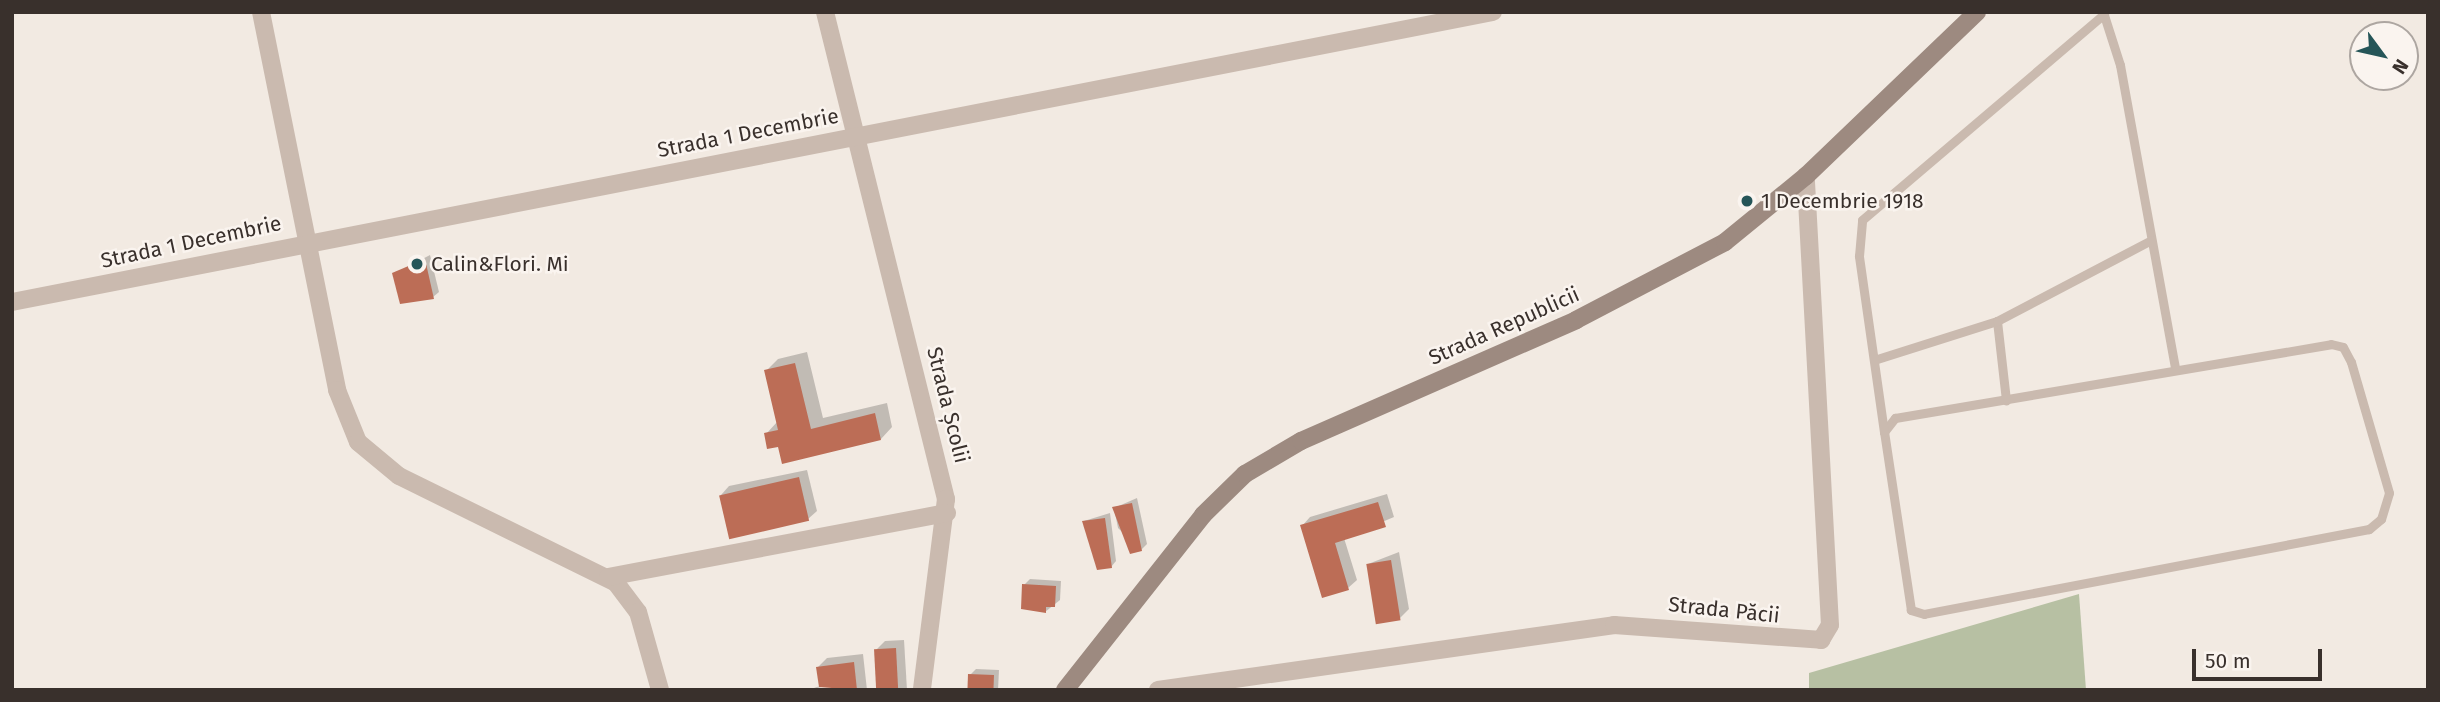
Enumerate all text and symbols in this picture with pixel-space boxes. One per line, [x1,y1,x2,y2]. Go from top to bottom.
north arrow [2349,21,2419,91]
text: N [2387,55,2413,78]
street label: Strada 1 Decembrie [655,103,841,163]
place label: 1 Decembrie 1918 [1761,188,1924,214]
marker: 1 Decembrie 1918 [1739,193,1755,209]
street label: Strada 1 Decembrie [98,211,284,273]
place label: Calin&Flori. Mi [431,251,569,277]
marker: Calin&Flori. Mi [409,256,425,272]
street label: Strada Republicii [1425,281,1583,371]
street label: Strada Școlii [921,344,975,466]
street label: Strada Păcii [1667,592,1781,628]
scale bar [2195,636,2324,680]
text: 50 m [2205,648,2251,674]

